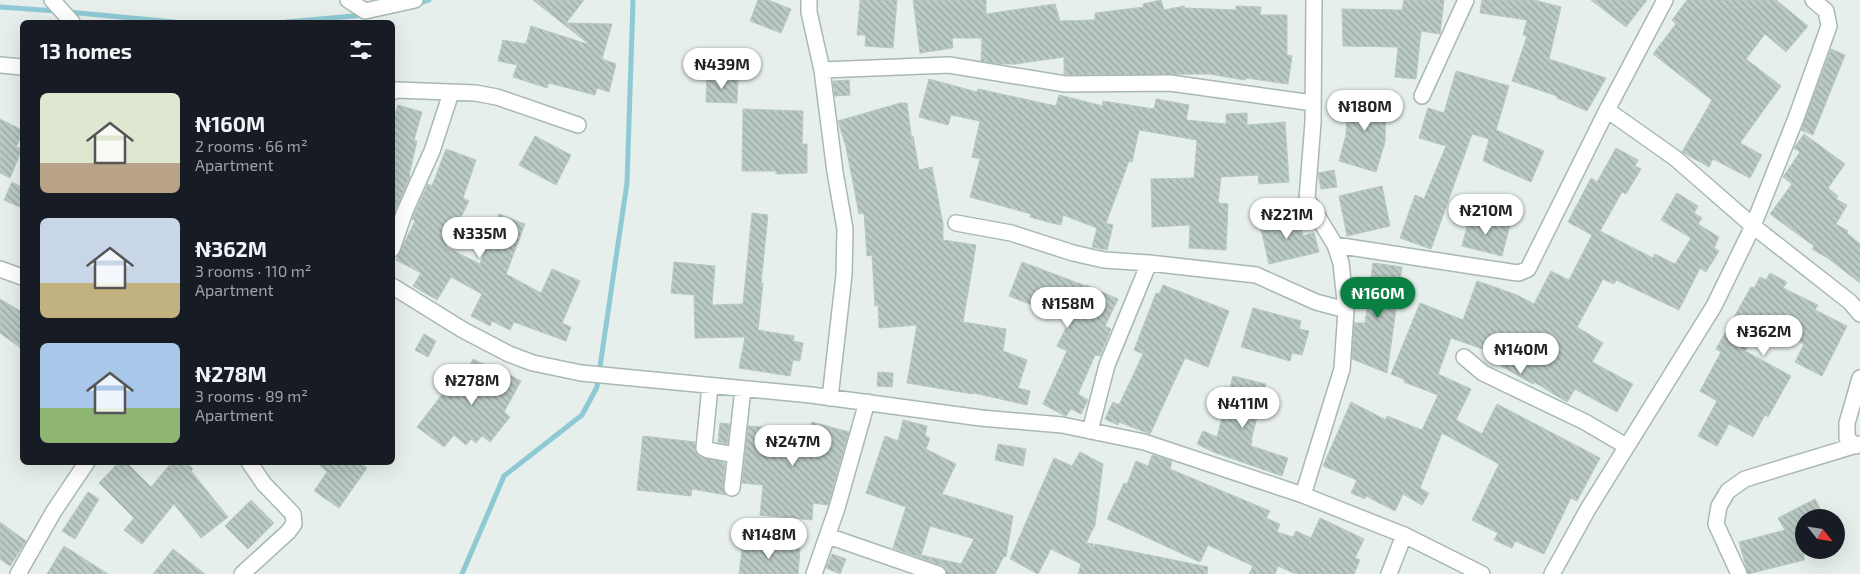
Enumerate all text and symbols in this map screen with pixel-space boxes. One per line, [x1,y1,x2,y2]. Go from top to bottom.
icon: filters [347,36,375,64]
text: 13 homes [40,38,132,63]
pin: ₦439M [687,48,757,90]
text: ₦439M [694,54,750,73]
pin: ₦180M [1330,90,1400,132]
text: ₦180M [1338,96,1392,115]
text: ₦160M [195,111,265,136]
icon: home [80,113,140,173]
text: 2 rooms · 66 m² [195,136,308,155]
text: Apartment [195,155,274,174]
pin: ₦210M [1451,194,1521,236]
pin: ₦221M [1252,198,1322,240]
text: ₦210M [1459,200,1513,219]
text: ₦221M [1261,204,1313,223]
pin: ₦335M [445,216,515,259]
text: ₦335M [453,223,507,242]
text: ₦362M [195,236,267,261]
icon: home [80,238,140,298]
text: 3 rooms · 110 m² [195,261,312,280]
pin: ₦160M [1343,276,1413,319]
text: Apartment [195,280,274,299]
text: ₦160M [1351,283,1405,302]
pin: ₦158M [1033,286,1103,329]
text: ₦158M [1042,293,1094,312]
pin: ₦362M [1729,314,1799,357]
text: ₦362M [1737,321,1791,340]
pin: ₦140M [1486,332,1556,375]
text: ₦140M [1494,339,1548,358]
text: ₦278M [195,361,267,386]
icon: home [80,363,140,423]
pin: ₦278M [437,364,507,406]
text: ₦278M [445,370,499,389]
text: 3 rooms · 89 m² [195,386,308,405]
pin: ₦411M [1208,386,1278,429]
text: ₦411M [1217,393,1269,412]
text: Apartment [195,405,274,424]
pin: ₦247M [758,424,828,467]
text: ₦247M [766,431,820,450]
north arrow [1795,509,1845,559]
map controls [1795,509,1845,559]
pin: ₦148M [734,518,804,560]
text: ₦148M [742,524,796,543]

